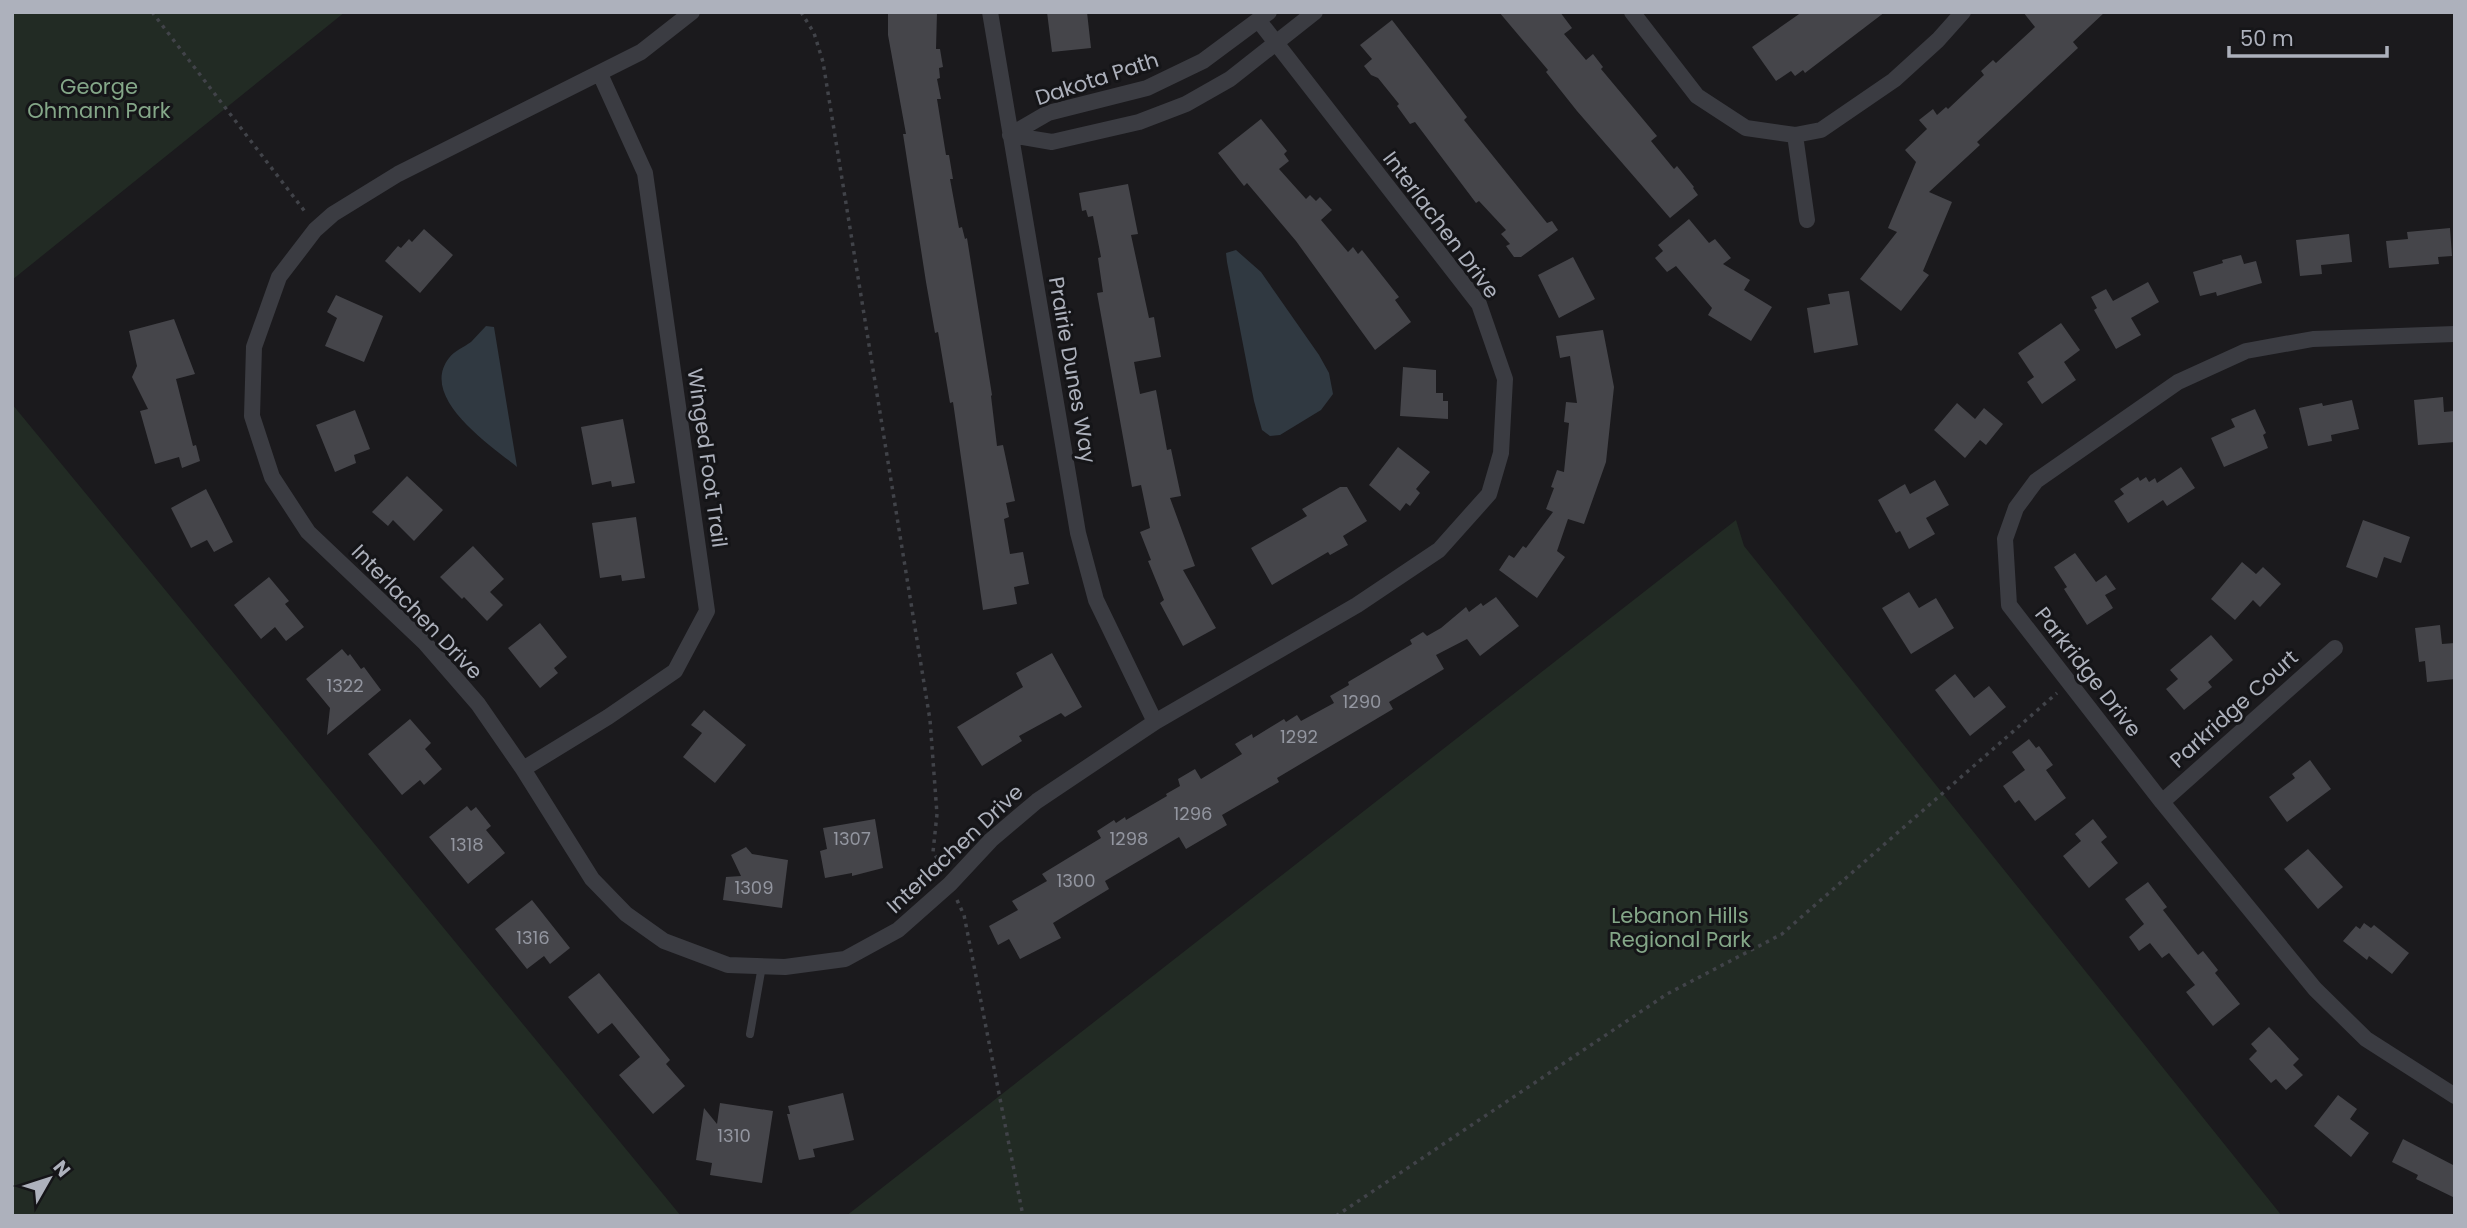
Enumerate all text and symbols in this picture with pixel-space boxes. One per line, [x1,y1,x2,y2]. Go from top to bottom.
scale bar [2229,14,2386,58]
text: 50 m [2240,24,2294,53]
street label: Dakota Path [1031,45,1162,112]
park label: George Ohmann Park [27,72,171,125]
street label: Interlachen Drive [1376,145,1506,304]
street label: Prairie Dunes Way [1042,274,1103,466]
street label: Winged Foot Trail [681,367,734,549]
street label: Interlachen Drive [345,538,489,686]
street label: Parkridge Drive [2028,601,2148,743]
street label: Parkridge Court [2163,643,2304,774]
house number: 1322 [326,673,364,698]
house number: 1290 [1343,689,1381,714]
house number: 1292 [1280,724,1318,749]
street label: Interlachen Drive [880,778,1029,920]
house number: 1296 [1174,801,1212,826]
house number: 1307 [833,826,871,851]
house number: 1298 [1110,826,1148,851]
house number: 1318 [450,832,484,857]
house number: 1300 [1057,868,1095,893]
house number: 1309 [734,875,774,900]
park label: Lebanon Hills Regional Park [1609,901,1751,954]
house number: 1316 [516,925,550,950]
house number: 1310 [717,1123,751,1148]
north arrow [14,1144,84,1214]
text: N [47,1155,77,1183]

